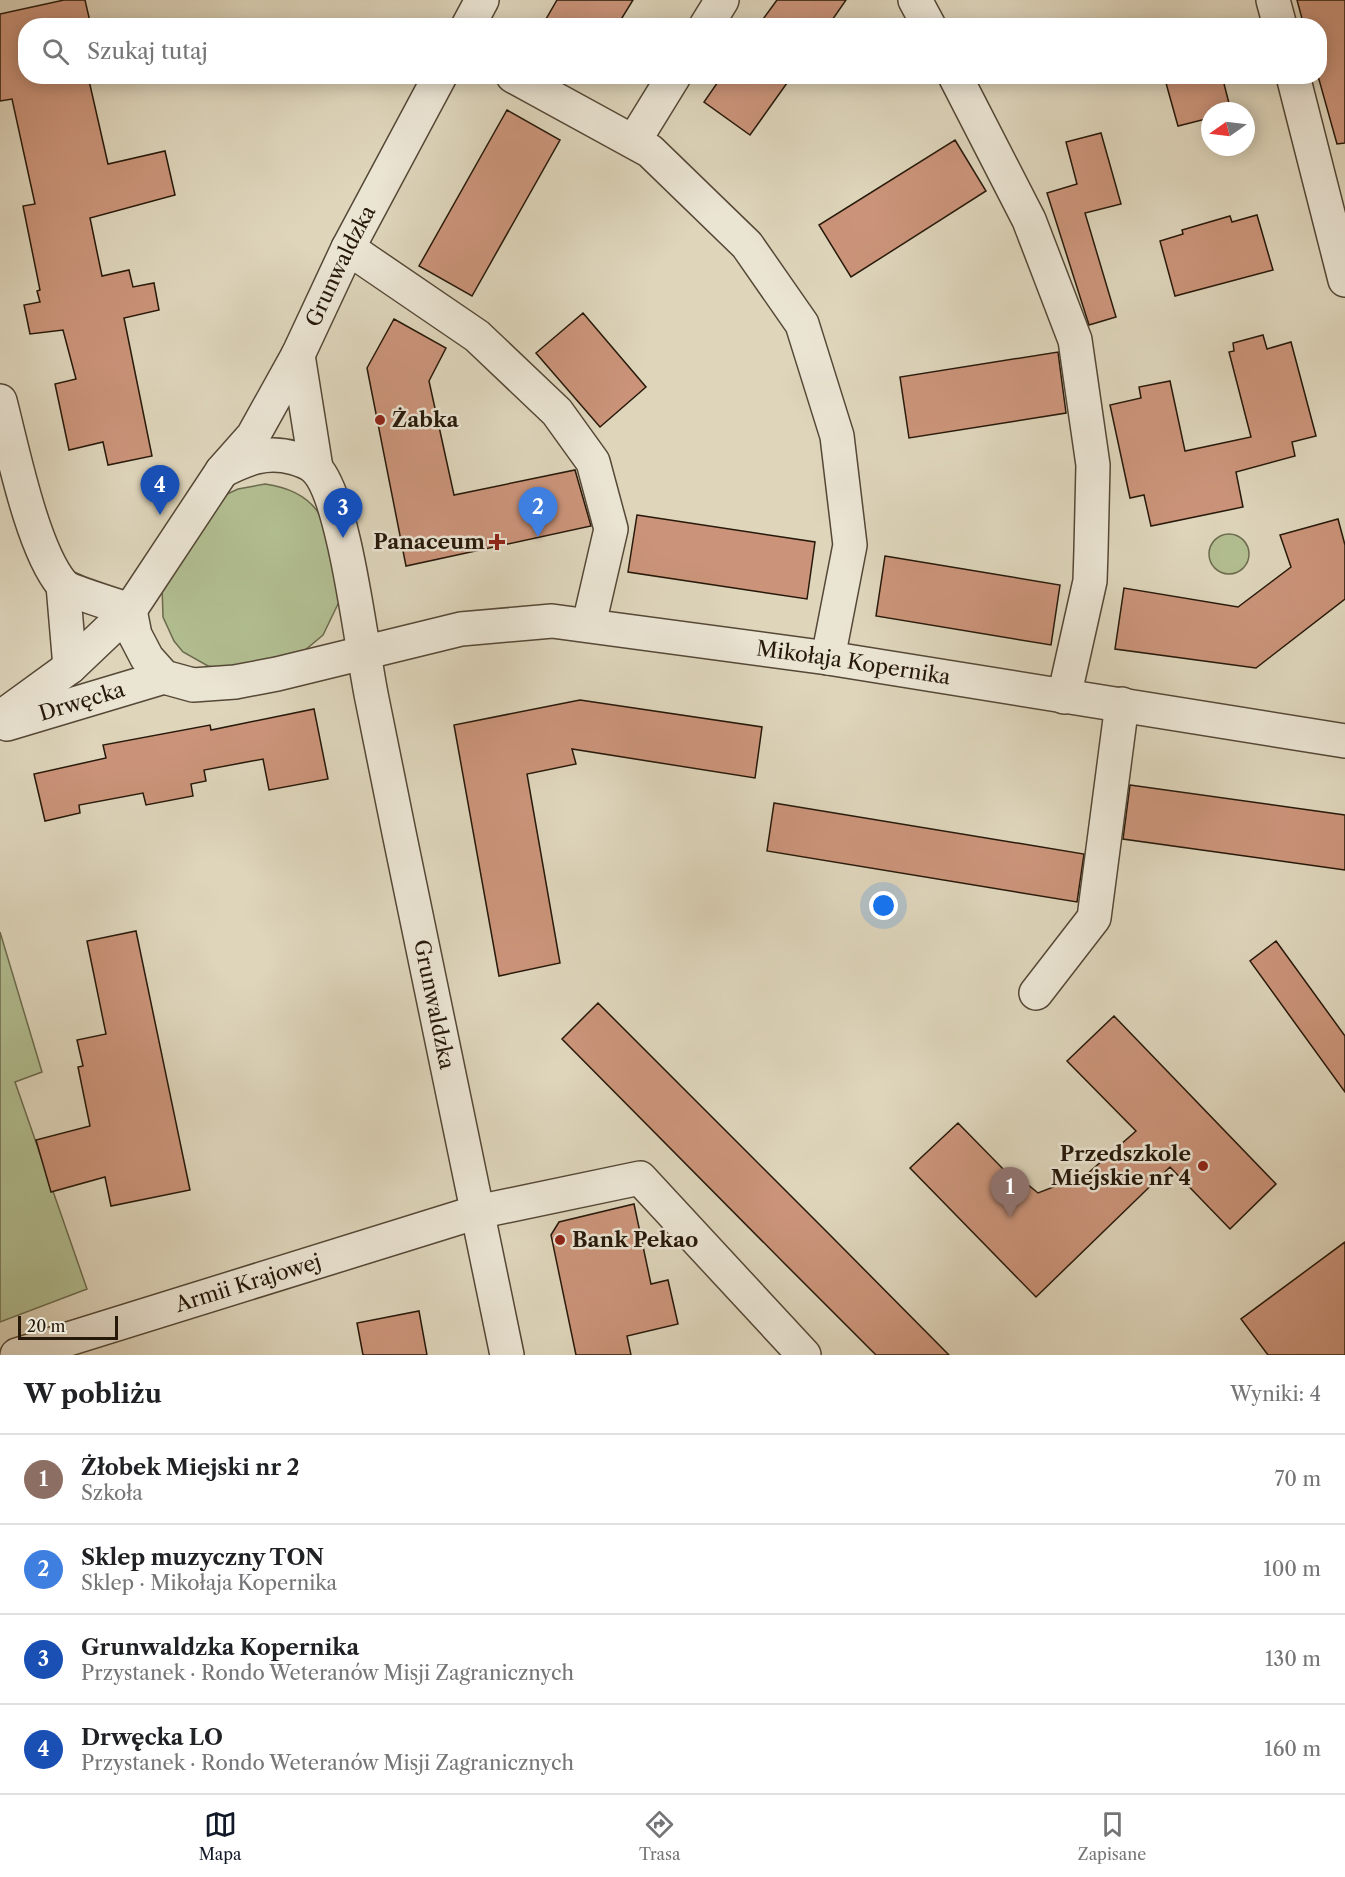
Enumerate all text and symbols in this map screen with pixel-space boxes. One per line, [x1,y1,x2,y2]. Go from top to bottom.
search box [18,18,1327,84]
icon: search [39,35,72,68]
text: Szukaj tutaj [87,38,208,65]
north arrow [1201,102,1255,156]
street label: Grunwaldzka [300,200,381,331]
place label: Żabka [392,407,460,432]
marker: Żabka [373,413,387,427]
pin: 4 [140,466,180,515]
pin: 3 [324,488,362,538]
pin: 2 [518,488,558,537]
place label: Panaceum [373,529,485,554]
marker: Panaceum [490,535,504,549]
street label: Mikołaja Kopernika [755,636,953,690]
street label: Drwęcka [36,676,128,726]
your location [869,891,898,920]
street label: Grunwaldzka [409,937,460,1072]
place label: Przedszkole Miejskie nr 4 [1051,1141,1191,1190]
marker: Przedszkole Miejskie nr 4 [1196,1159,1210,1173]
pin: 1 [990,1168,1030,1217]
place label: Bank Pekao [572,1227,698,1252]
marker: Bank Pekao [553,1233,567,1247]
street label: Armii Krajowej [171,1248,324,1317]
scale bar [18,1313,118,1340]
text: 20 m [27,1316,66,1336]
text: W pobliżu [24,1378,162,1410]
text: Wyniki: 4 [1230,1382,1321,1406]
text: Żłobek Miejski nr 2 [81,1454,299,1481]
text: 1 [39,1467,48,1491]
text: 70 m [1275,1467,1321,1491]
text: Szkoła [81,1481,143,1505]
text: Sklep muzyczny TON [81,1544,324,1571]
text: 2 [38,1557,49,1581]
text: 100 m [1263,1557,1321,1581]
text: Sklep · Mikołaja Kopernika [81,1571,337,1595]
text: Grunwaldzka Kopernika [81,1634,359,1661]
text: 3 [38,1647,49,1671]
text: 130 m [1265,1647,1321,1671]
text: Przystanek · Rondo Weteranów Misji Zagranicznych [81,1661,574,1685]
text: Drwęcka LO [81,1724,223,1751]
text: 4 [38,1737,49,1761]
text: 160 m [1264,1737,1321,1761]
text: Przystanek · Rondo Weteranów Misji Zagranicznych [81,1751,574,1775]
tab: Mapa [199,1808,241,1864]
tab: Trasa [639,1808,680,1864]
tab: Zapisane [1078,1808,1146,1864]

